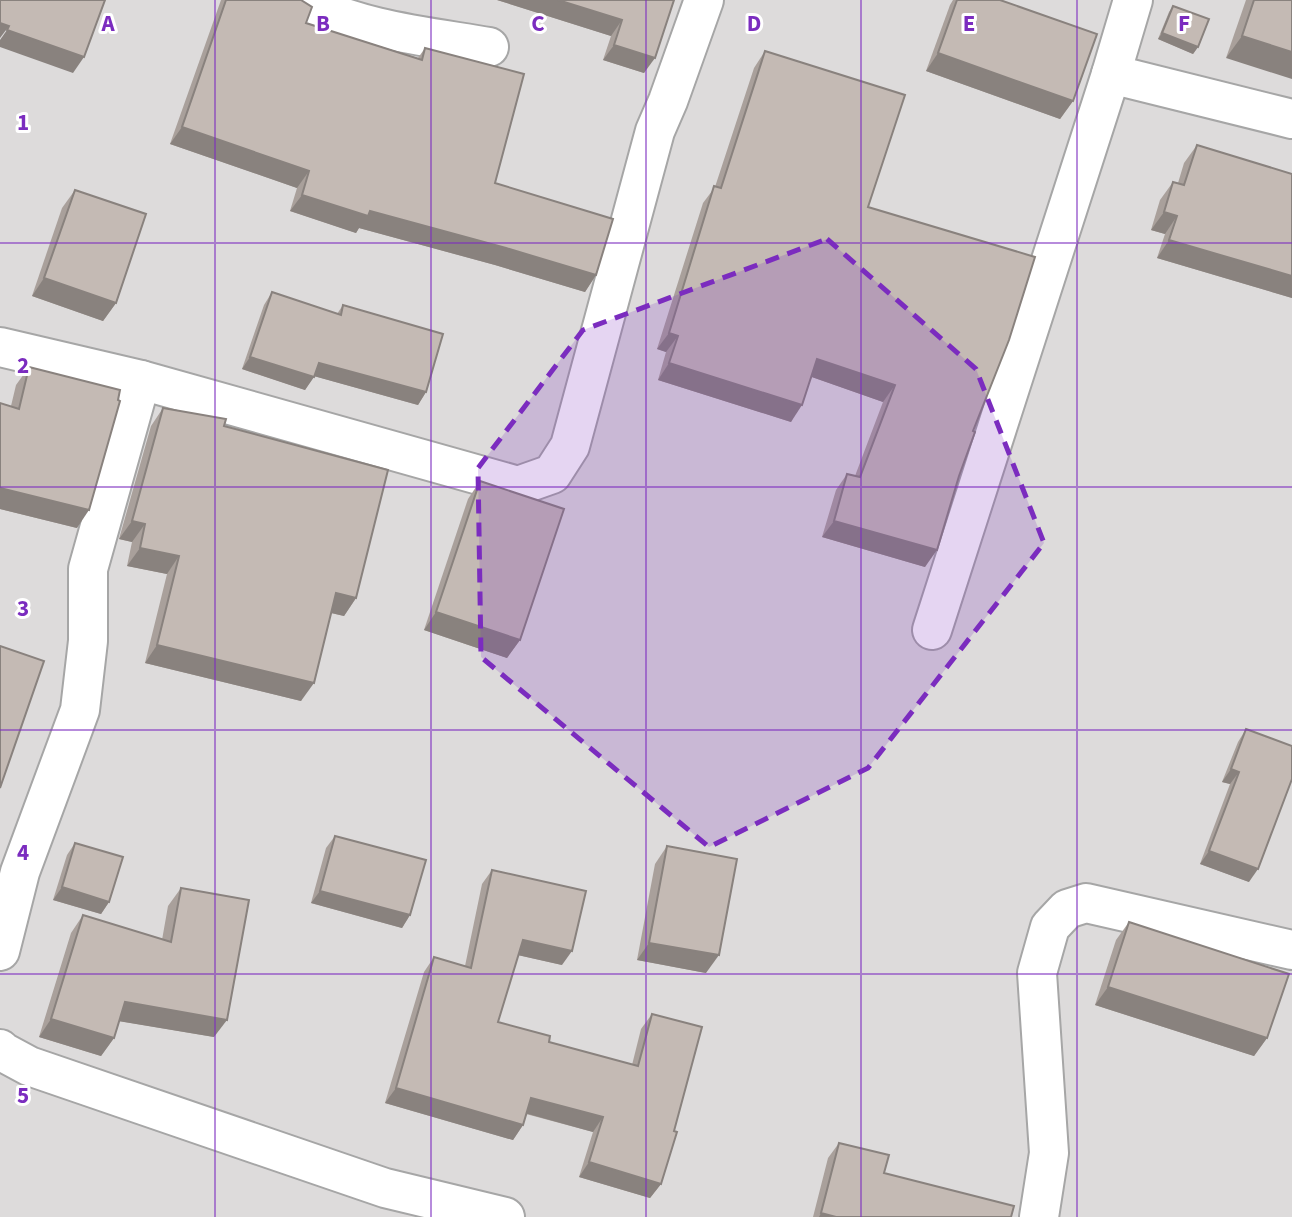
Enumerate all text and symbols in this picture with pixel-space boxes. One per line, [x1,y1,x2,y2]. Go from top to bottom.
text: A [100,7,115,40]
text: B [316,7,330,40]
text: C [531,7,545,40]
text: D [747,7,761,40]
text: E [963,7,975,40]
text: F [1178,7,1190,40]
text: 1 [17,106,29,139]
text: 2 [17,349,29,382]
text: 3 [17,592,29,625]
text: 4 [17,836,29,869]
text: 5 [17,1079,29,1112]

